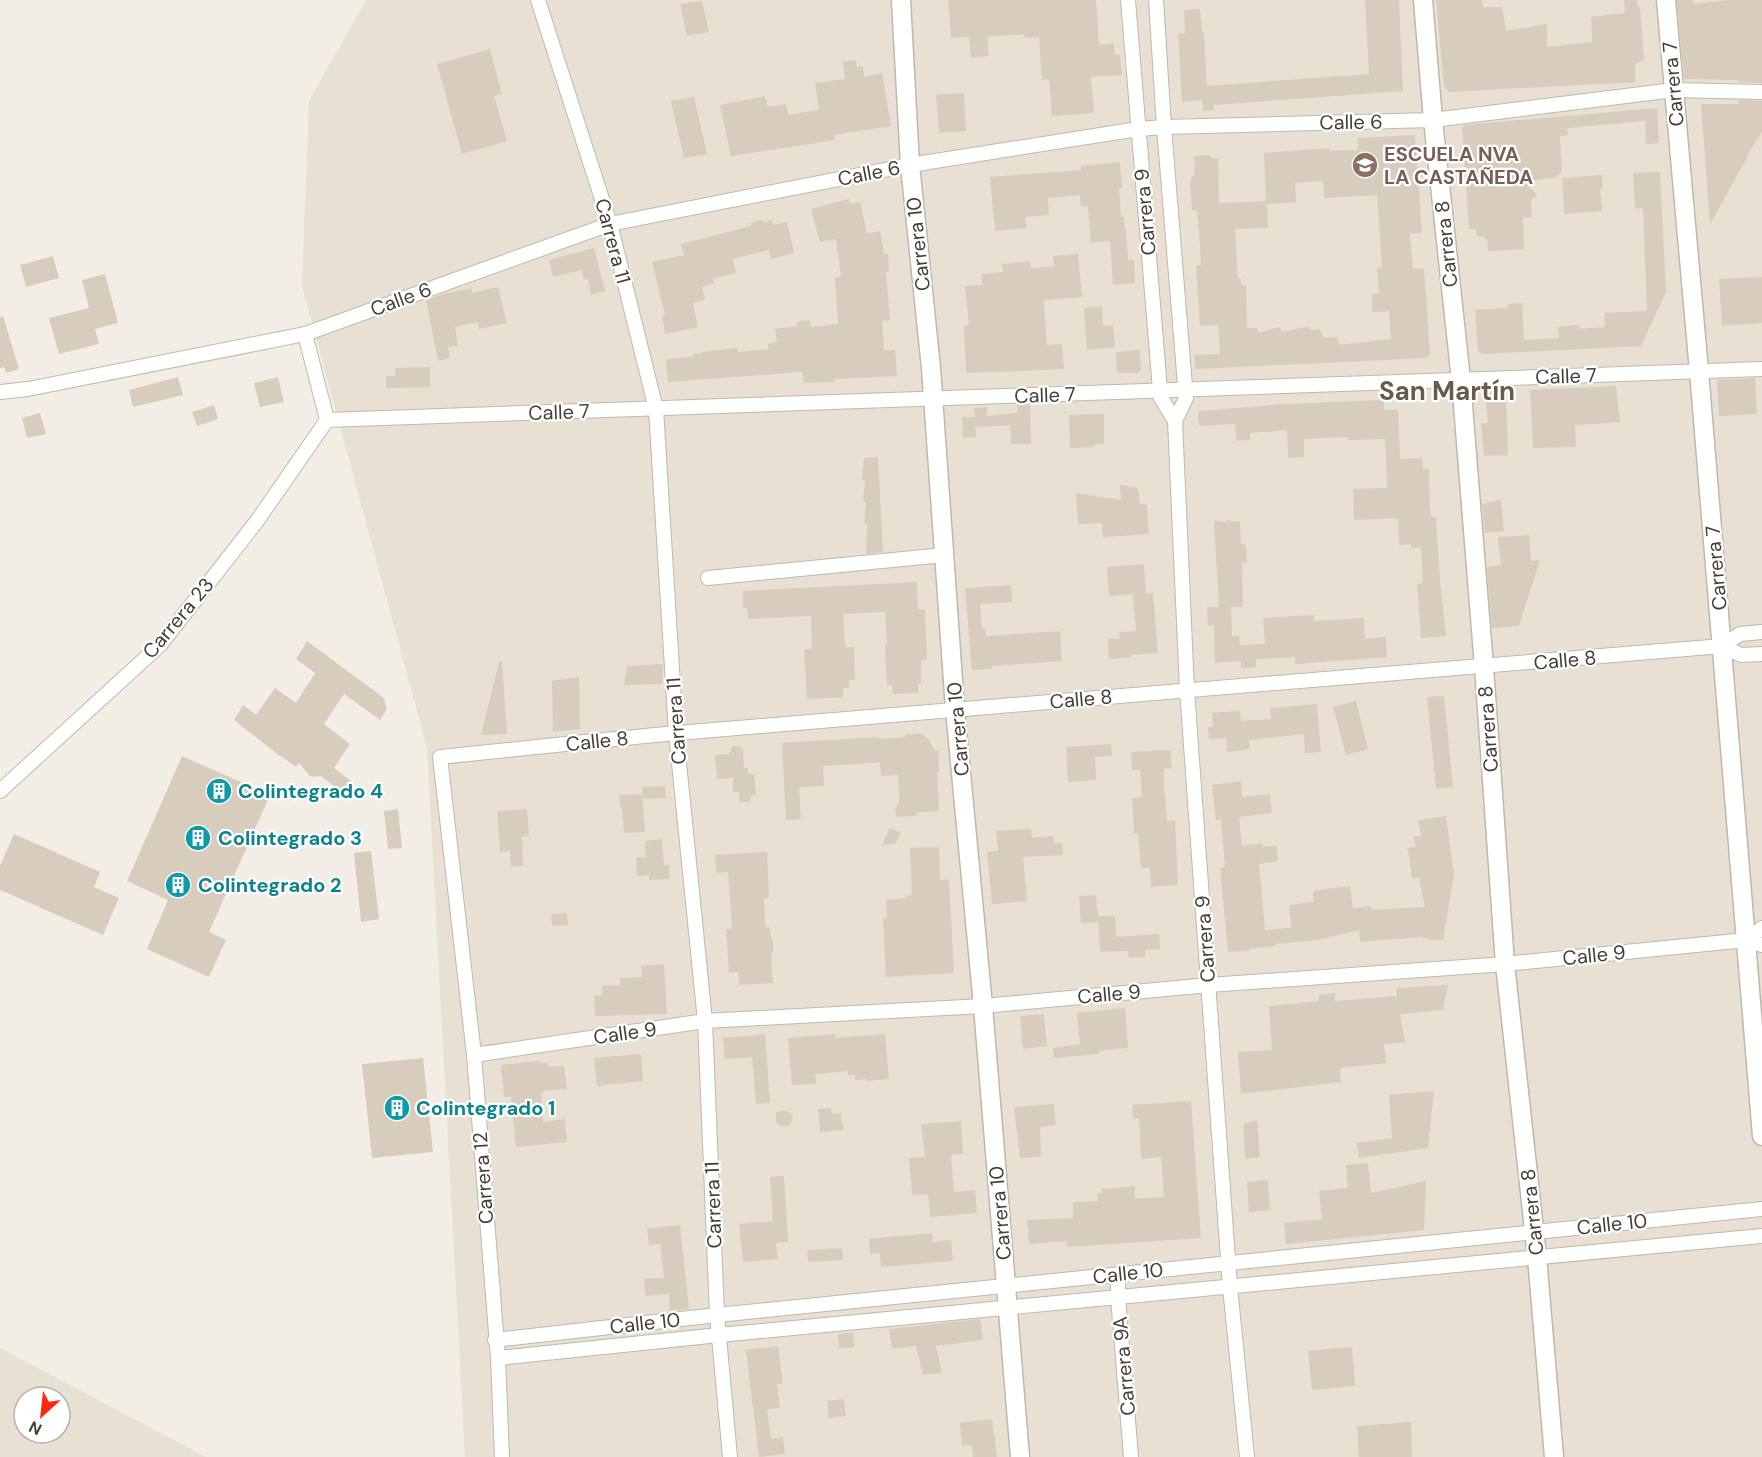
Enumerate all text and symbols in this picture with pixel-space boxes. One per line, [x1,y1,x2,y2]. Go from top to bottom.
street label: Carrera 7 [1656,40,1690,128]
street label: Calle 6 [1319,108,1383,136]
place label: ESCUELA NVA LA CASTAÑEDA [1384,141,1533,190]
school or university icon: ESCUELA NVA LA CASTAÑEDA [1350,150,1380,180]
street label: Calle 6 [835,154,903,192]
street label: Carrera 9 [1128,167,1162,257]
street label: Carrera 11 [589,196,637,286]
street label: Carrera 10 [900,196,936,292]
street label: Carrera 8 [1429,199,1463,289]
street label: Calle 6 [367,276,435,322]
street label: Calle 7 [1535,362,1597,390]
district label: San Martín [1379,374,1515,408]
street label: Calle 7 [1014,381,1076,409]
street label: Calle 7 [528,398,590,426]
street label: Carrera 7 [1699,524,1733,612]
street label: Carrera 23 [137,572,219,664]
street label: Calle 8 [1532,644,1598,676]
street label: Carrera 11 [660,677,692,765]
street label: Carrera 10 [941,681,975,777]
street label: Calle 8 [1048,683,1114,715]
street label: Carrera 8 [1472,685,1504,773]
street label: Calle 8 [564,725,630,757]
building icon: Colintegrado 4 [204,776,234,806]
place label: Colintegrado 4 [238,778,383,804]
building icon: Colintegrado 3 [183,823,213,853]
place label: Colintegrado 3 [218,825,362,851]
building icon: Colintegrado 2 [163,870,193,900]
place label: Colintegrado 2 [198,872,342,898]
street label: Carrera 9 [1189,895,1221,983]
street label: Calle 9 [1561,939,1627,971]
street label: Calle 9 [1076,978,1142,1010]
street label: Calle 9 [592,1016,658,1050]
building icon: Colintegrado 1 [382,1093,412,1123]
place label: Colintegrado 1 [416,1095,555,1121]
street label: Carrera 12 [467,1131,499,1225]
street label: Carrera 11 [698,1161,728,1249]
street label: Carrera 10 [983,1165,1017,1261]
street label: Carrera 8 [1515,1167,1549,1257]
street label: Calle 10 [1575,1207,1649,1241]
street label: Calle 10 [1091,1256,1165,1290]
street label: Calle 10 [608,1306,682,1340]
street label: Carrera 9A [1107,1315,1141,1417]
north arrow [12,1385,72,1445]
text: N [25,1416,45,1440]

